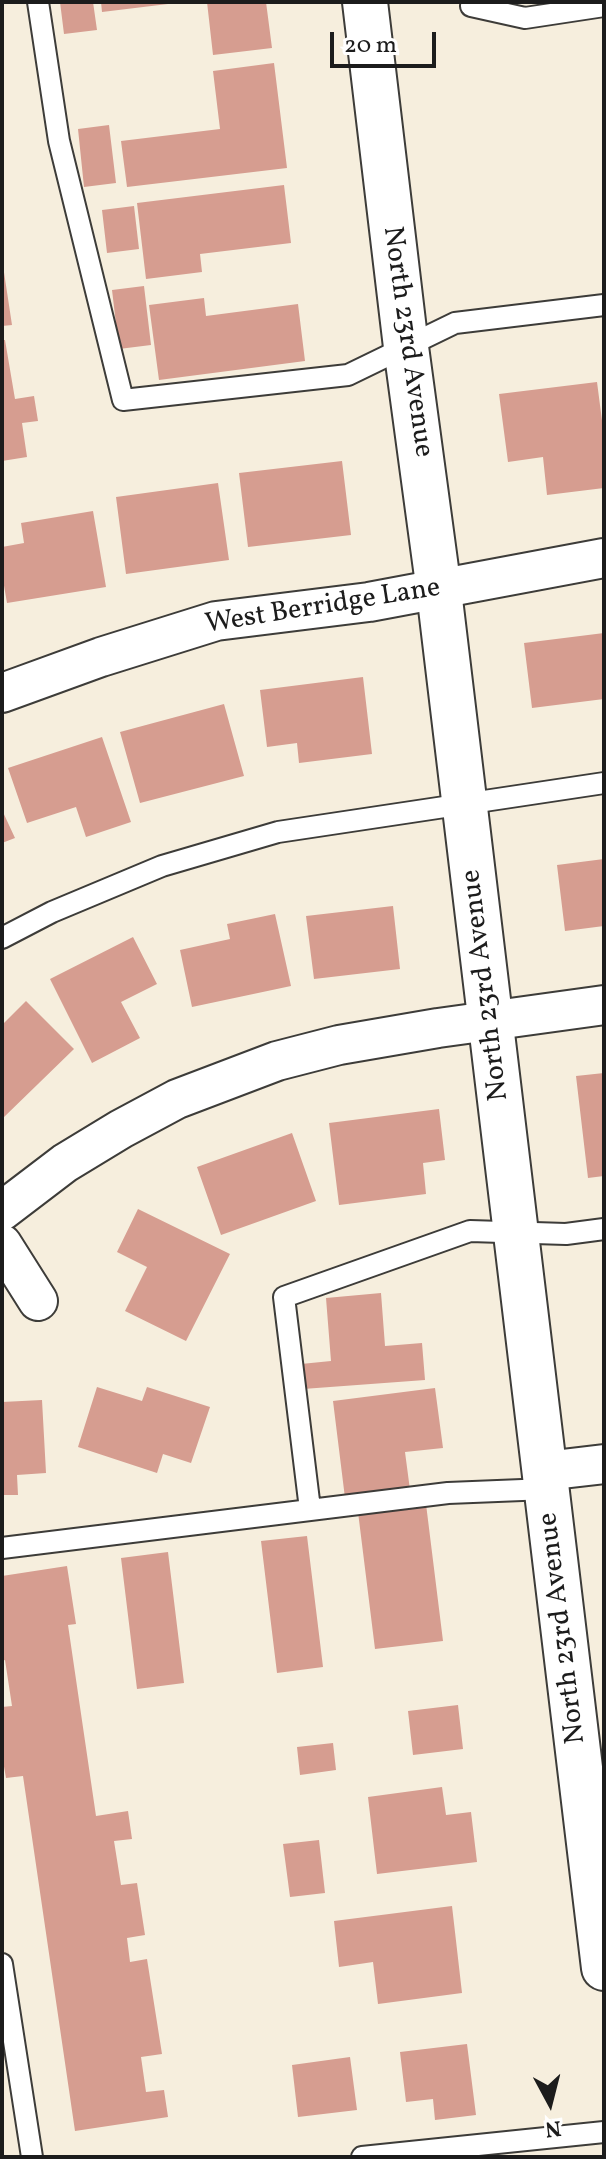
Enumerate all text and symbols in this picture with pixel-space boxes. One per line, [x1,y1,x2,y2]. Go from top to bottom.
scale bar [334,16,440,66]
text: 20 m [344,29,397,63]
street label: North 23rd Avenue [373,224,439,460]
street label: West Berridge Lane [203,573,443,643]
street label: North 23rd Avenue [456,867,518,1103]
street label: North 23rd Avenue [533,1510,595,1746]
north arrow [510,2063,590,2143]
text: N [543,2111,563,2144]

